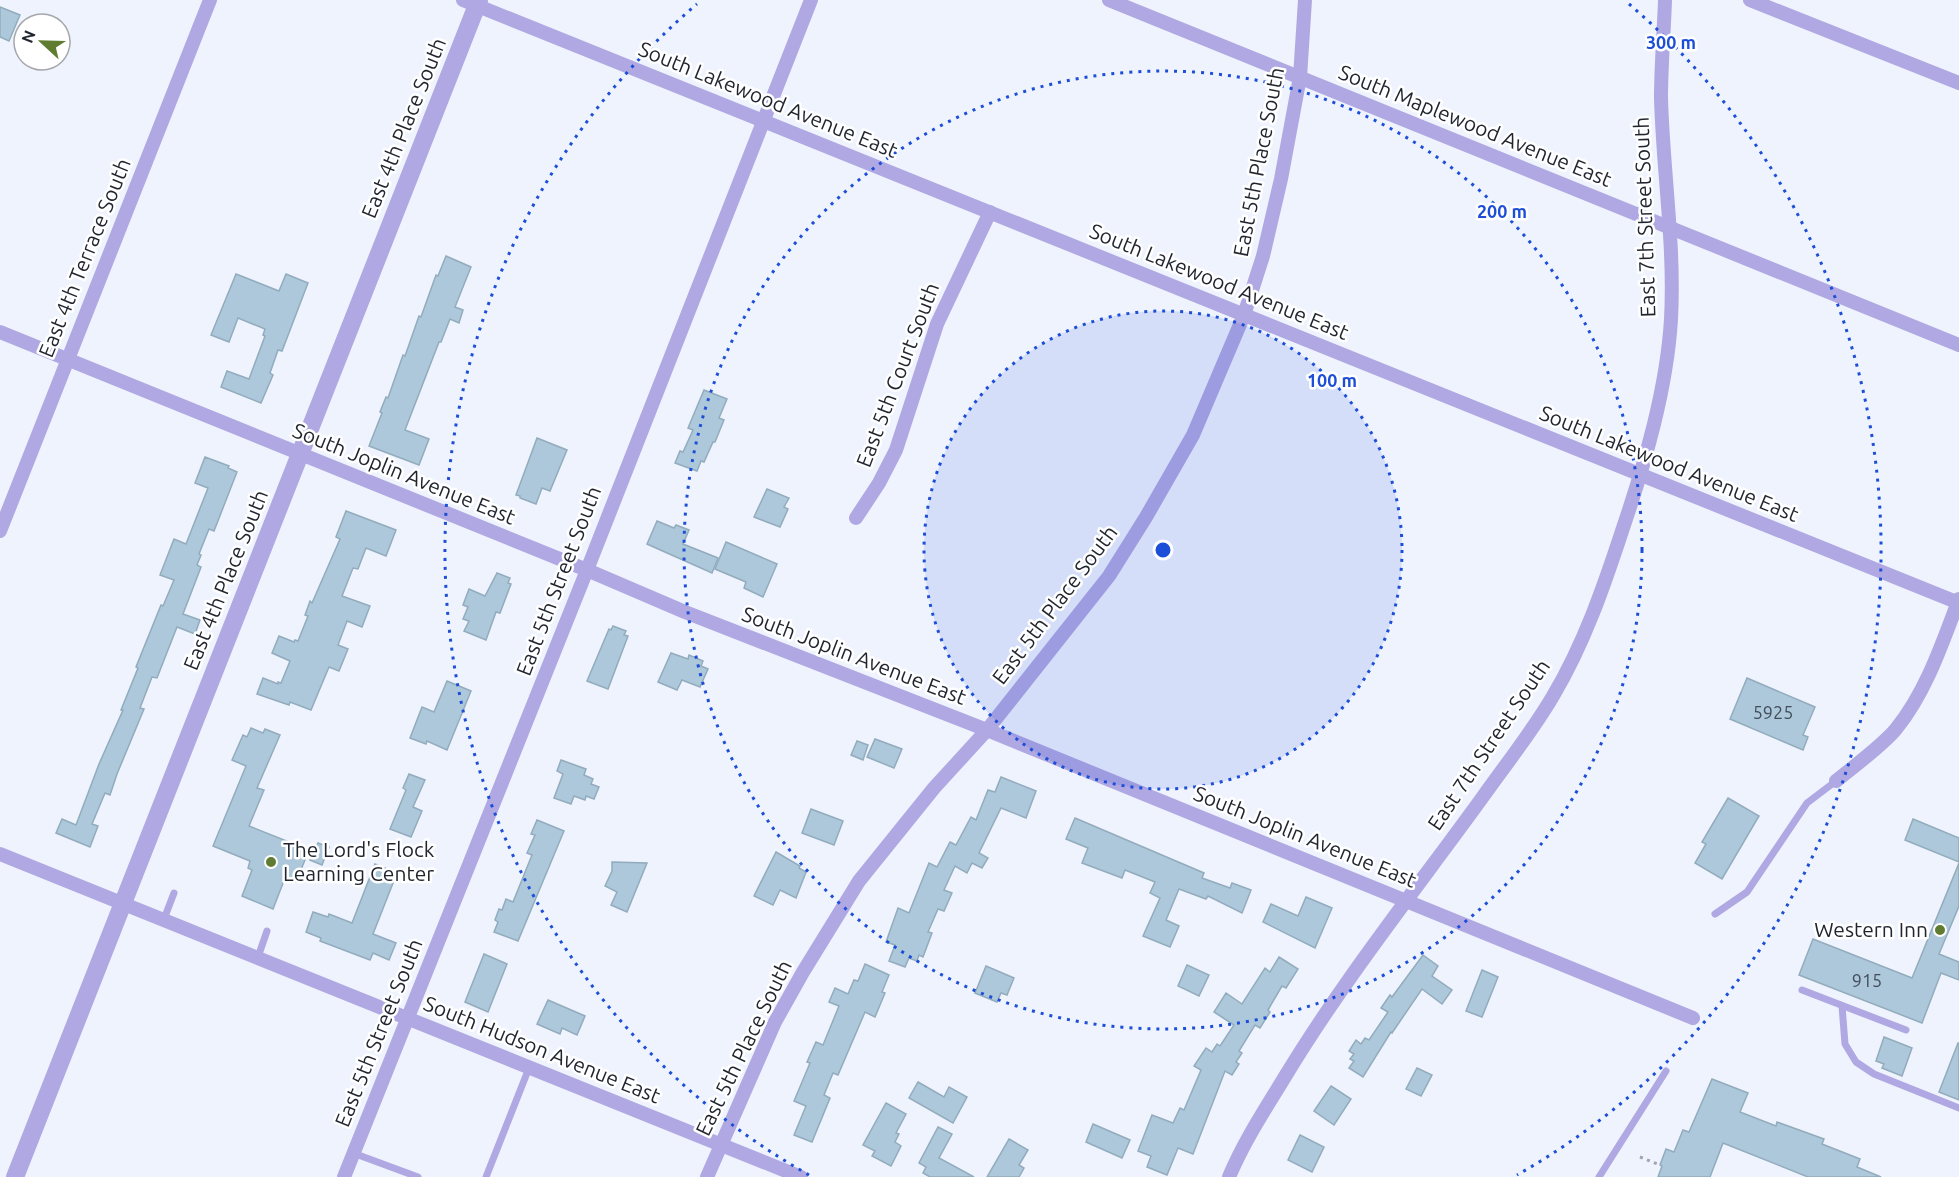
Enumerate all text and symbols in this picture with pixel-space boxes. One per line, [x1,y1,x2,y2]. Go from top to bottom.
north arrow [12,12,72,72]
text: N [18,27,39,45]
text: 300 m [1646,32,1696,52]
street label: East 4th Place South [356,34,450,221]
street label: South Lakewood Avenue East [635,36,901,162]
street label: South Maplewood Avenue East [1335,59,1615,191]
street label: East 5th Place South [1228,65,1288,258]
street label: East 7th Street South [1629,116,1659,318]
street label: East 4th Terrace South [33,155,135,361]
text: 200 m [1477,201,1527,221]
street label: South Lakewood Avenue East [1086,218,1352,344]
street label: East 5th Court South [851,279,943,470]
text: 100 m [1307,370,1357,390]
street label: South Lakewood Avenue East [1536,400,1802,526]
street label: South Joplin Avenue East [289,417,519,529]
street label: East 5th Street South [511,483,605,679]
street label: East 4th Place South [178,486,272,673]
street label: East 5th Place South [987,520,1122,688]
centre of rings [1153,540,1173,560]
street label: South Joplin Avenue East [739,601,970,709]
street label: East 7th Street South [1422,655,1554,834]
house number: 5925 [1753,702,1793,722]
street label: South Joplin Avenue East [1190,780,1420,892]
place label: The Lord's Flock Learning Center [283,837,435,885]
marker: The Lord's Flock Learning Center [264,855,278,869]
place label: Western Inn [1814,917,1928,941]
marker: Western Inn [1933,923,1947,937]
street label: East 5th Street South [329,935,427,1130]
street label: East 5th Place South [690,956,796,1139]
house number: 915 [1852,970,1882,990]
street label: South Hudson Avenue East [421,991,664,1108]

